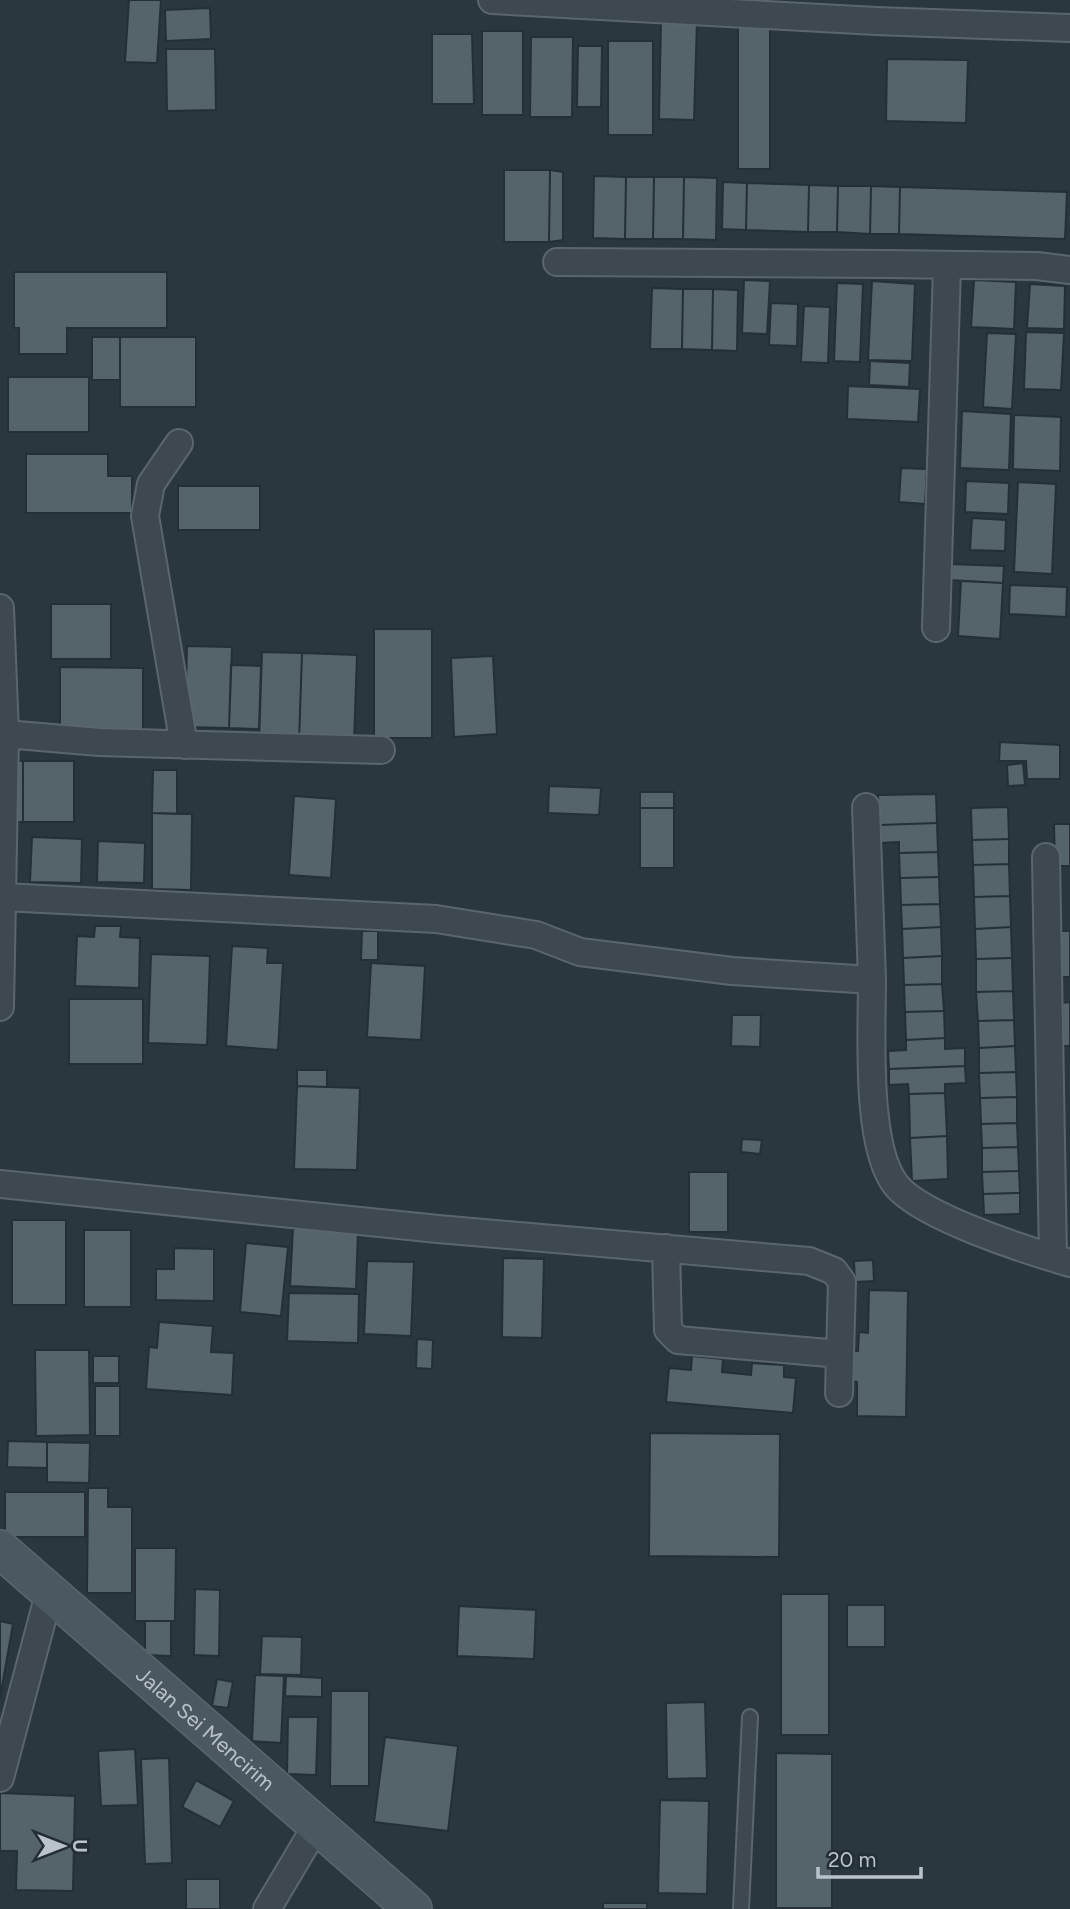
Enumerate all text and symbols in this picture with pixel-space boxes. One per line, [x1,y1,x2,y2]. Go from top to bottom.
street label: Jalan Sei Mencirim [132,1661,280,1795]
north arrow [28,1811,98,1881]
scale bar [818,1836,921,1880]
text: U [68,1839,91,1853]
text: 20 m [828,1847,876,1872]

